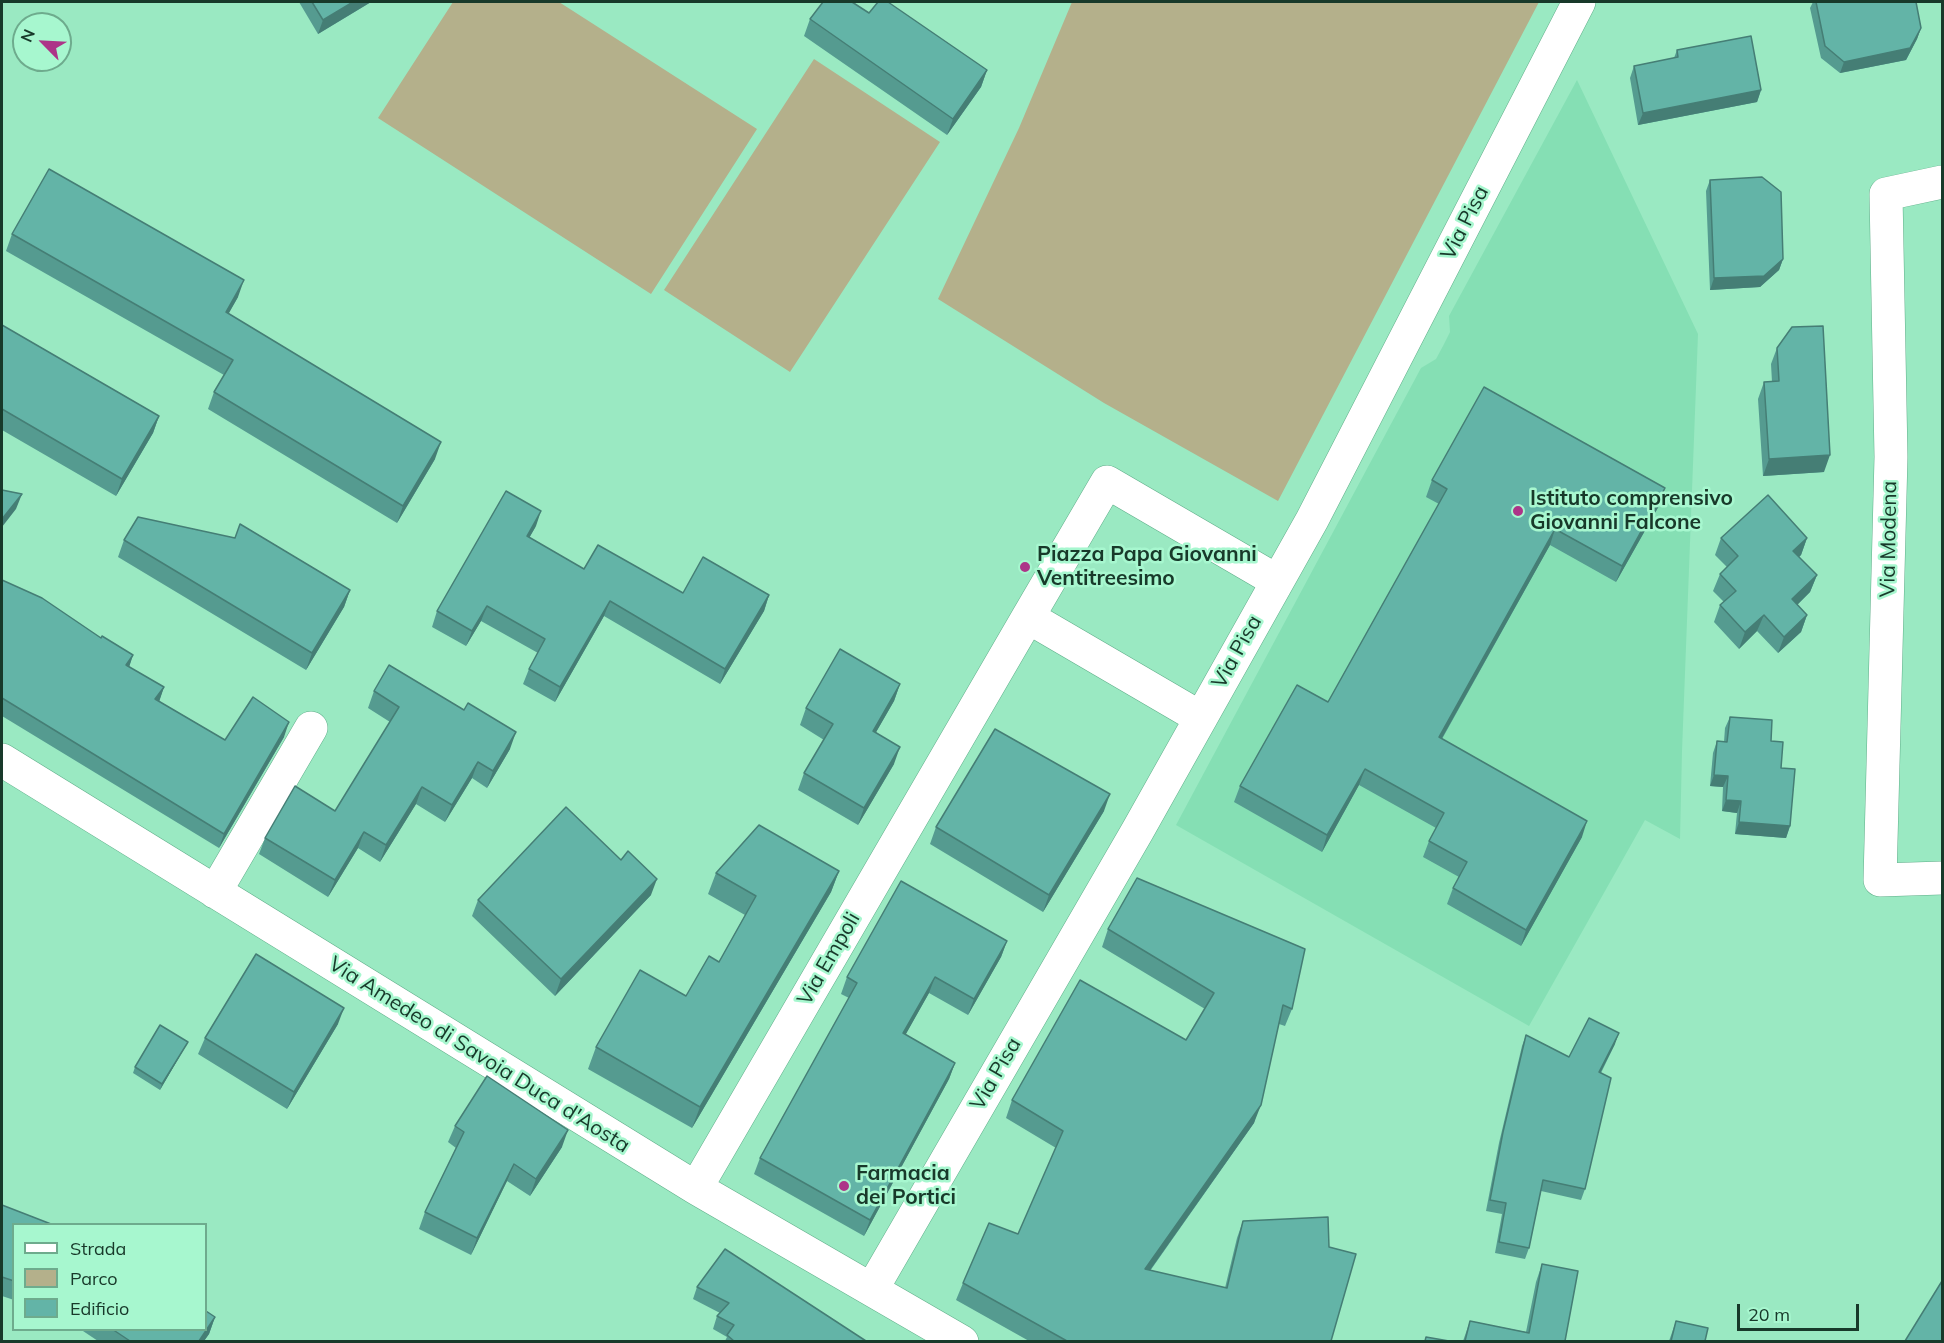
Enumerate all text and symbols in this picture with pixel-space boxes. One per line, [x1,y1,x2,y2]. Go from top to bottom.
north arrow [12,12,72,72]
text: N [16,26,39,45]
street label: Via Pisa [1436,182,1494,264]
street label: Via Modena [1875,480,1903,598]
place label: Istituto comprensivo Giovanni Falcone [1530,486,1733,536]
marker: Istituto comprensivo Giovanni Falcone [1511,504,1525,518]
place label: Piazza Papa Giovanni Ventitreesimo [1037,542,1257,592]
marker: Piazza Papa Giovanni Ventitreesimo [1018,560,1032,574]
street label: Via Pisa [1207,611,1267,693]
street label: Via Empoli [792,908,866,1010]
street label: Via Amedeo di Savoia Duca d'Aosta [324,952,634,1158]
street label: Via Pisa [965,1033,1027,1115]
place label: Farmacia dei Portici [856,1161,956,1211]
marker: Farmacia dei Portici [837,1179,851,1193]
legend [12,1223,207,1331]
text: Strada [70,1237,126,1260]
text: Parco [70,1267,118,1290]
scale bar [1740,1292,1862,1330]
text: Edificio [70,1297,129,1320]
text: 20 m [1748,1303,1790,1326]

